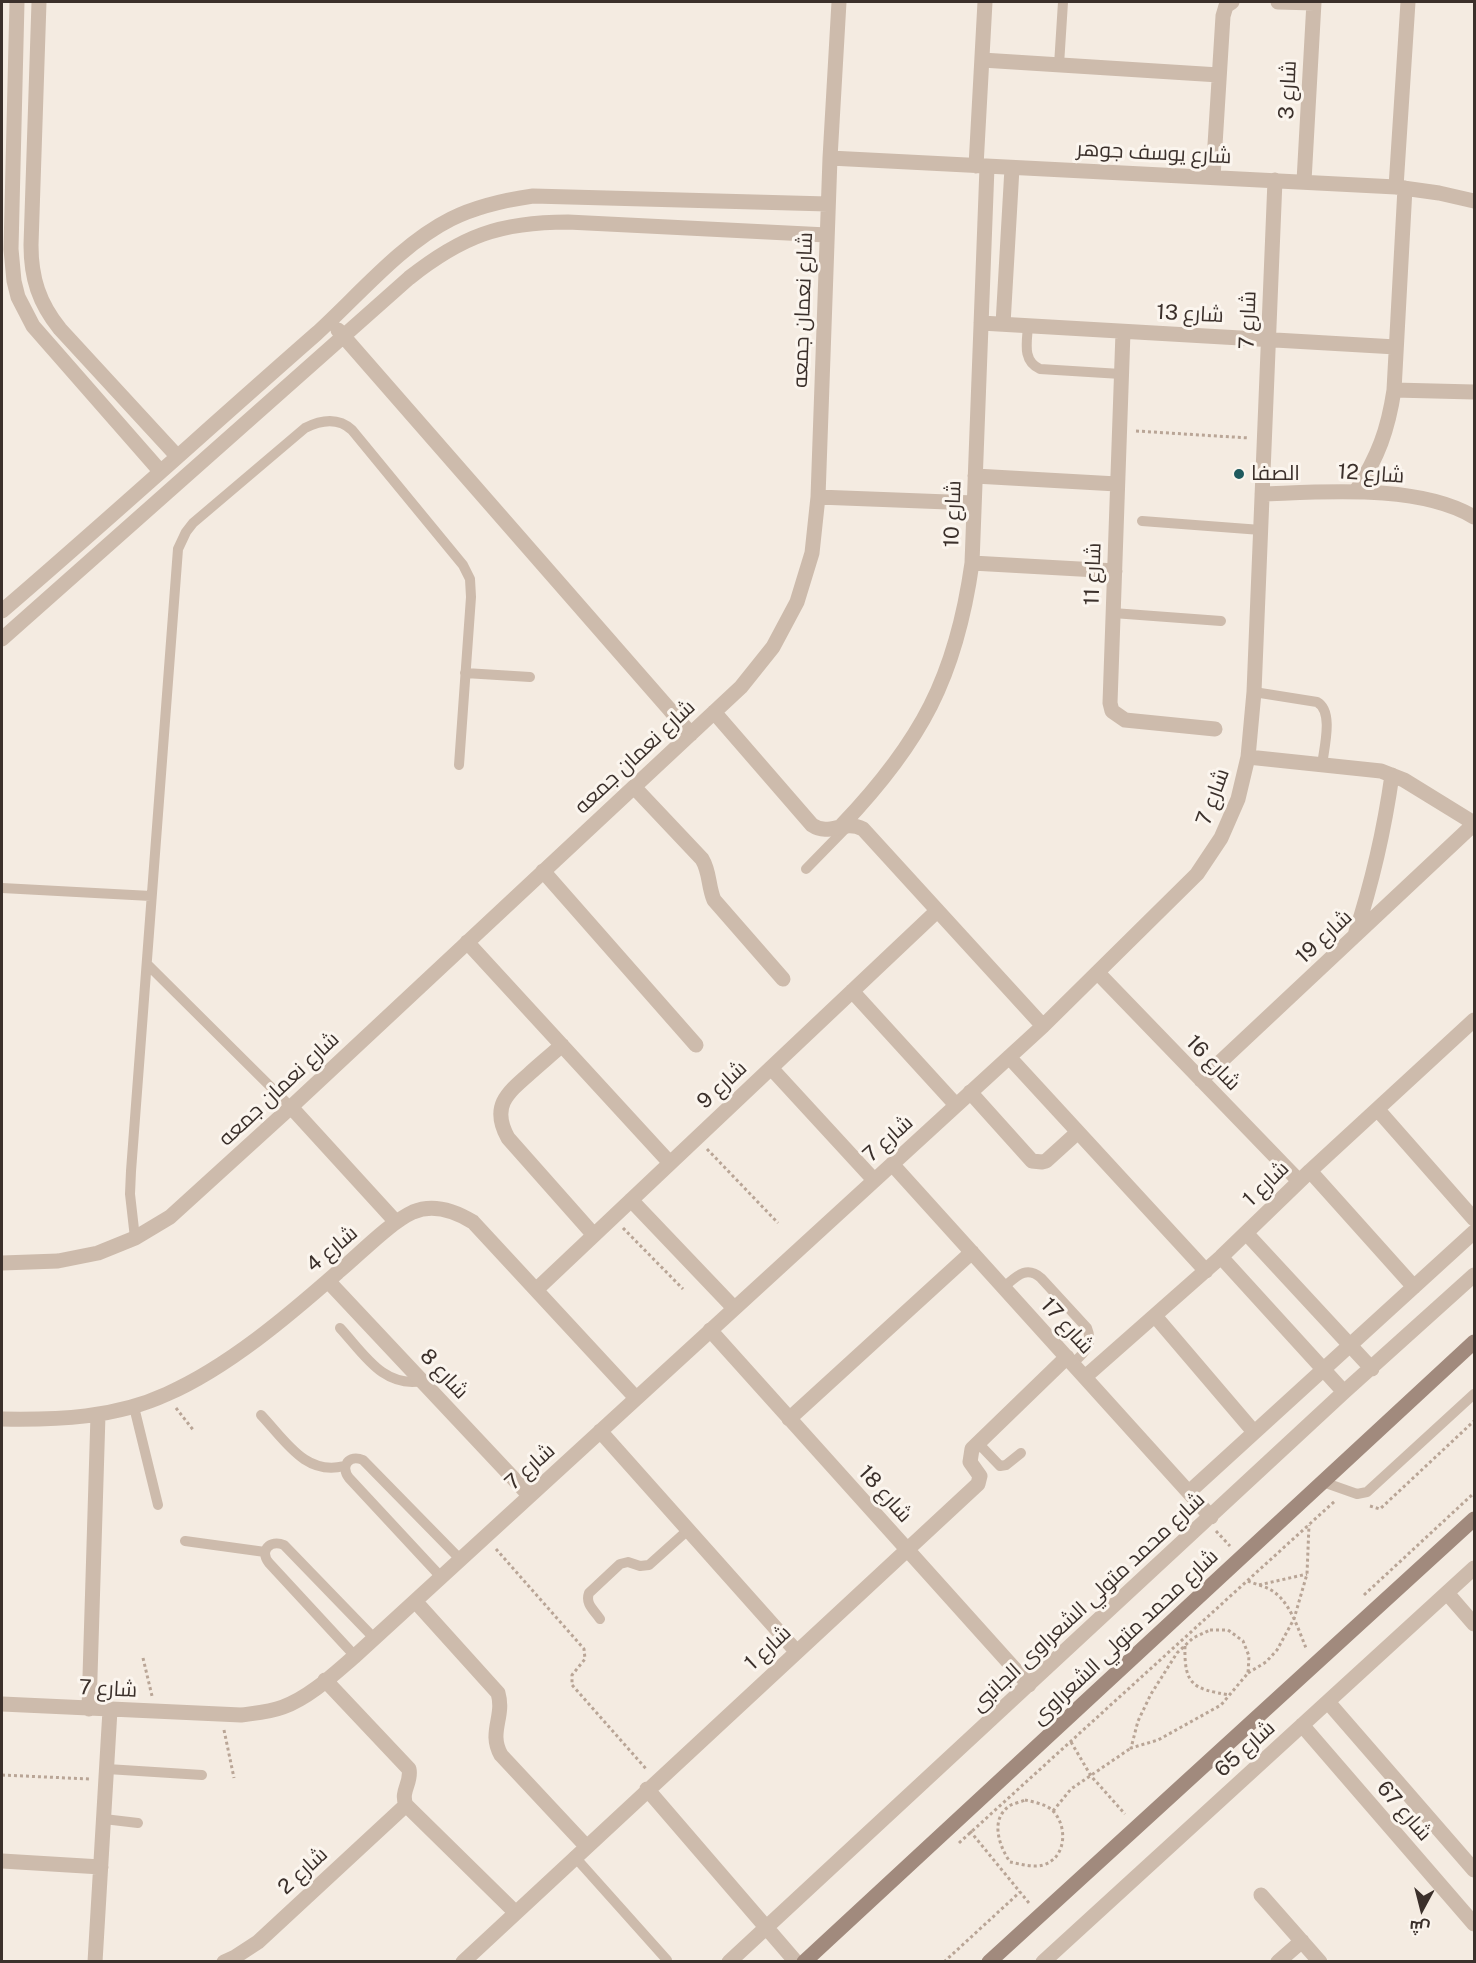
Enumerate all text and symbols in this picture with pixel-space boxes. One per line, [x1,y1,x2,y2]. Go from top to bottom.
street label: شارع 3 [1274,60,1302,120]
street label: شارع يوسف جوهر [1076,136,1232,170]
street label: شارع نعمان جمعه [788,232,818,388]
street label: شارع 7 [1234,290,1262,350]
street label: شارع 13 [1156,300,1224,328]
street label: شارع 12 [1337,459,1405,489]
place label: الصفا [1251,461,1300,487]
marker: الصفا [1232,467,1246,481]
street label: شارع 10 [939,480,967,548]
street label: شارع 11 [1079,542,1107,606]
street label: شارع نعمان جمعه [570,695,700,819]
street label: شارع 7 [1191,765,1235,829]
street label: شارع 19 [1291,905,1357,969]
street label: شارع نعمان جمعه [214,1027,344,1151]
street label: شارع 16 [1181,1030,1245,1096]
street label: شارع 9 [692,1056,752,1114]
street label: شارع 7 [858,1110,918,1168]
street label: شارع 1 [1238,1156,1294,1212]
street label: شارع 4 [301,1220,363,1278]
street label: شارع 17 [1035,1293,1099,1359]
street label: شارع 8 [415,1344,473,1404]
street label: شارع 7 [500,1438,560,1496]
street label: شارع 18 [853,1460,917,1528]
street label: شارع محمد متولي الشعراوى الجانبى [966,1487,1210,1717]
street label: شارع محمد متولي الشعراوى [1027,1544,1223,1730]
street label: شارع 1 [740,1620,796,1676]
street label: شارع 7 [78,1675,138,1703]
street label: شارع 65 [1210,1715,1280,1783]
street label: شارع 67 [1371,1776,1437,1846]
street label: شارع 2 [273,1842,333,1900]
north arrow [1392,1879,1452,1939]
text: ش [1408,1917,1431,1938]

